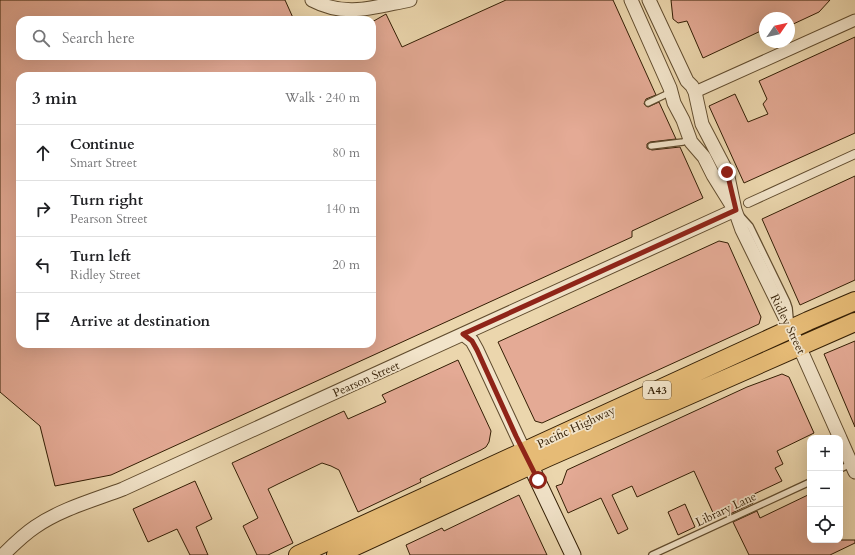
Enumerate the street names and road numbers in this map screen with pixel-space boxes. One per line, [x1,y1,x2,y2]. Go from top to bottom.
street label: Ridley Street [767,291,810,357]
street label: Pearson Street [330,357,402,401]
road number: A43 [643,381,671,399]
street label: Pacific Highway [534,402,618,452]
street label: Library Lane [693,488,759,530]

